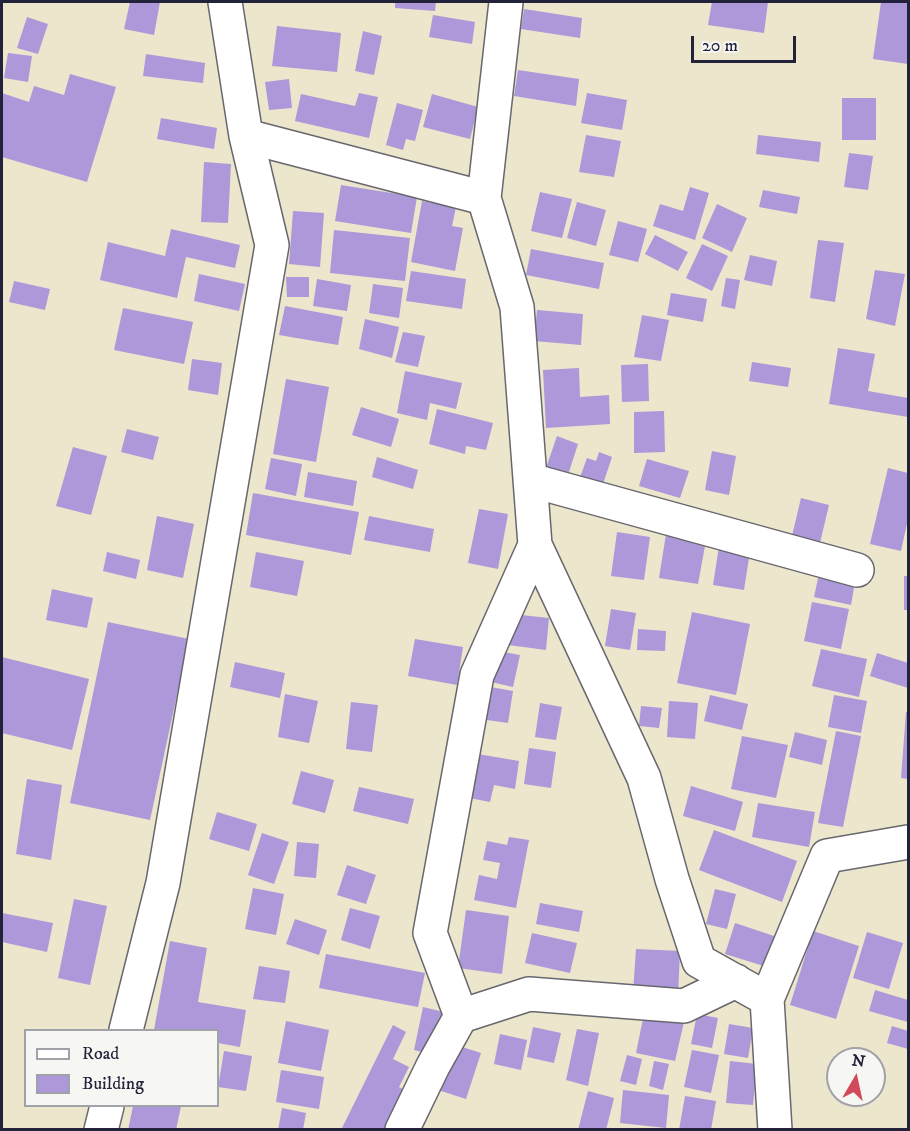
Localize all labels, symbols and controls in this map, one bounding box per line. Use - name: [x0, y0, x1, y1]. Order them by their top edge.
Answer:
- scale bar: [694, 24, 799, 62]
- text: 20 m: [702, 35, 738, 57]
- legend: [24, 1029, 219, 1107]
- text: Road: [82, 1043, 119, 1065]
- north arrow: [826, 1047, 886, 1107]
- text: N: [850, 1050, 867, 1072]
- text: Building: [82, 1073, 144, 1095]

